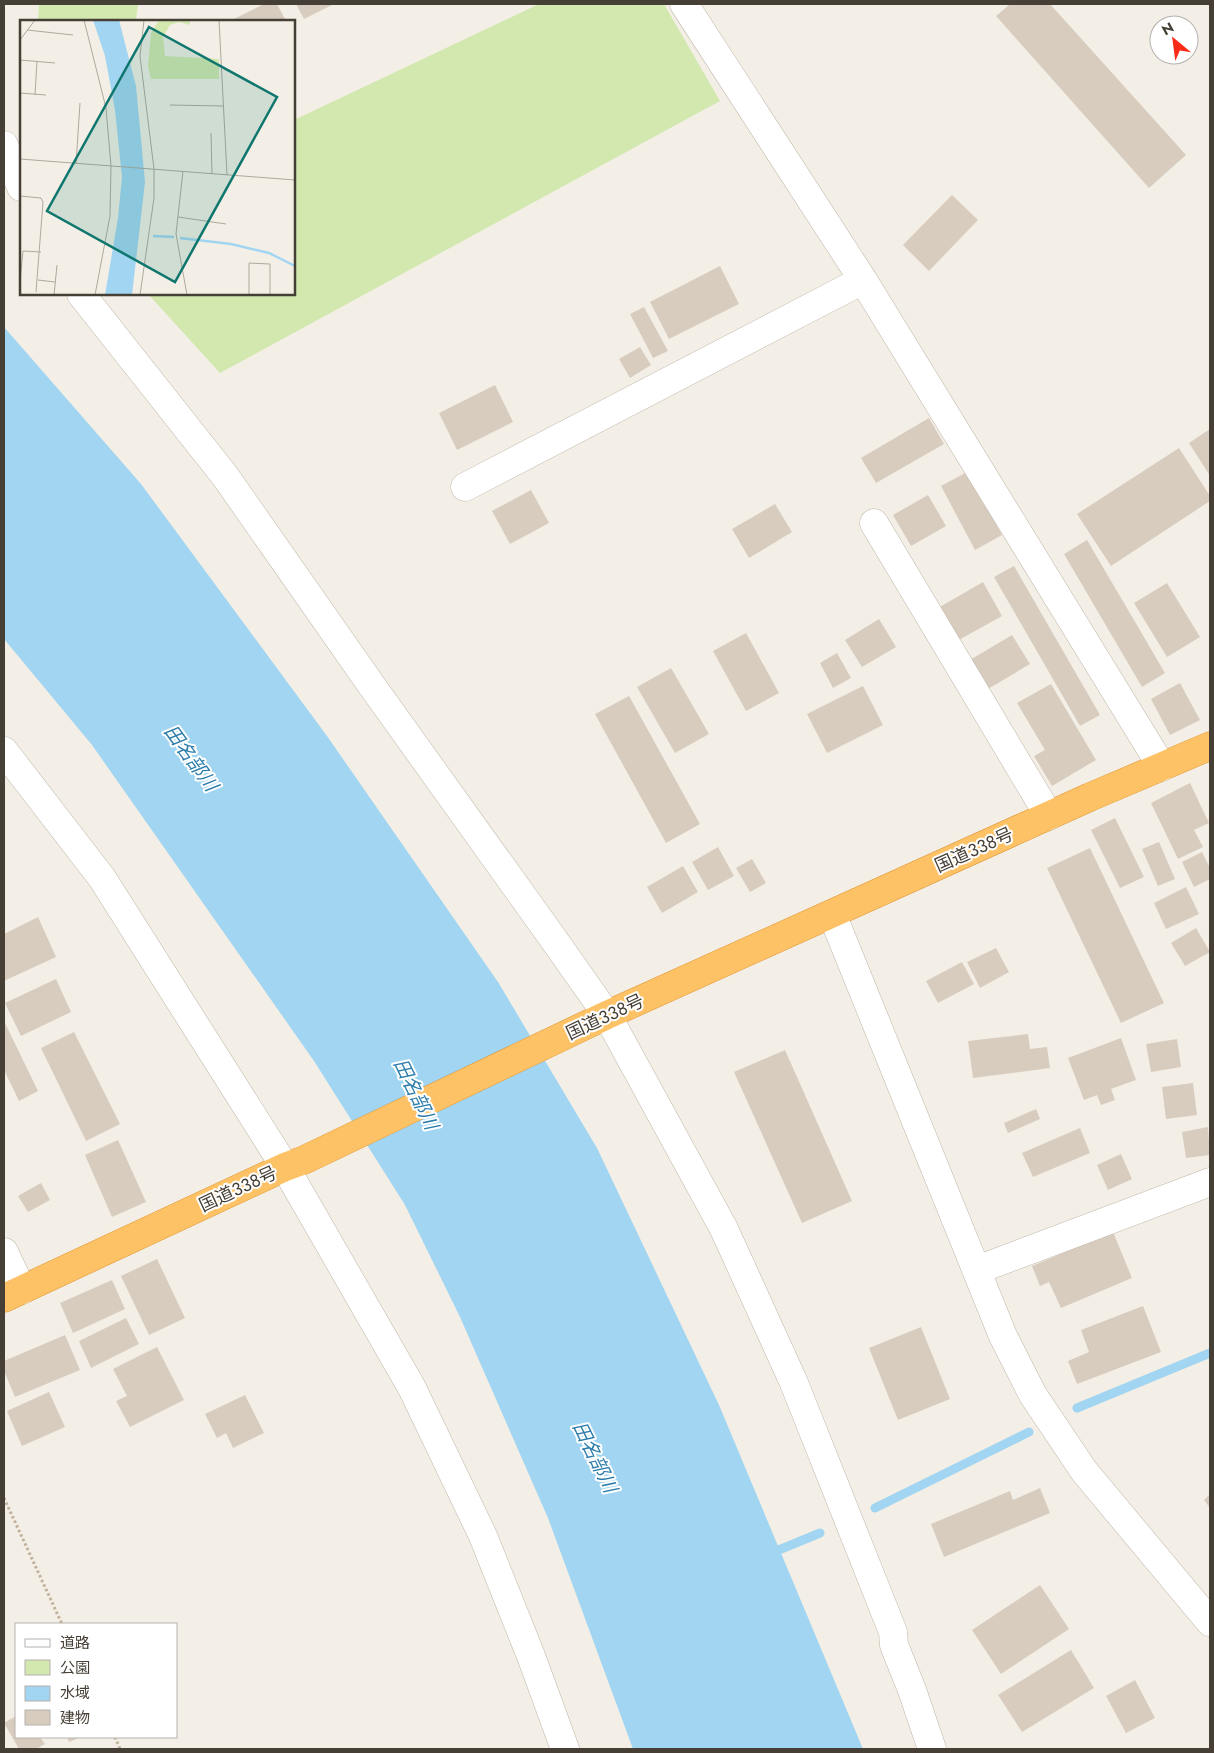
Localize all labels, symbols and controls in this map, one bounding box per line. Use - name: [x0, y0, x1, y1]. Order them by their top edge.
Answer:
- north arrow: [1149, 15, 1199, 65]
- text: N: [1158, 17, 1177, 40]
- inset map: [20, 20, 295, 295]
- water label: 田名部川: [158, 719, 225, 798]
- street label: 国道338号: [931, 821, 1017, 879]
- street label: 国道338号: [562, 988, 648, 1046]
- water label: 田名部川: [387, 1054, 446, 1136]
- street label: 国道338号: [195, 1160, 281, 1218]
- water label: 田名部川: [566, 1417, 625, 1499]
- legend: [15, 1623, 178, 1738]
- text: 道路: [60, 1632, 90, 1654]
- text: 公園: [60, 1657, 90, 1679]
- text: 水域: [60, 1682, 90, 1704]
- text: 建物: [60, 1707, 90, 1729]

